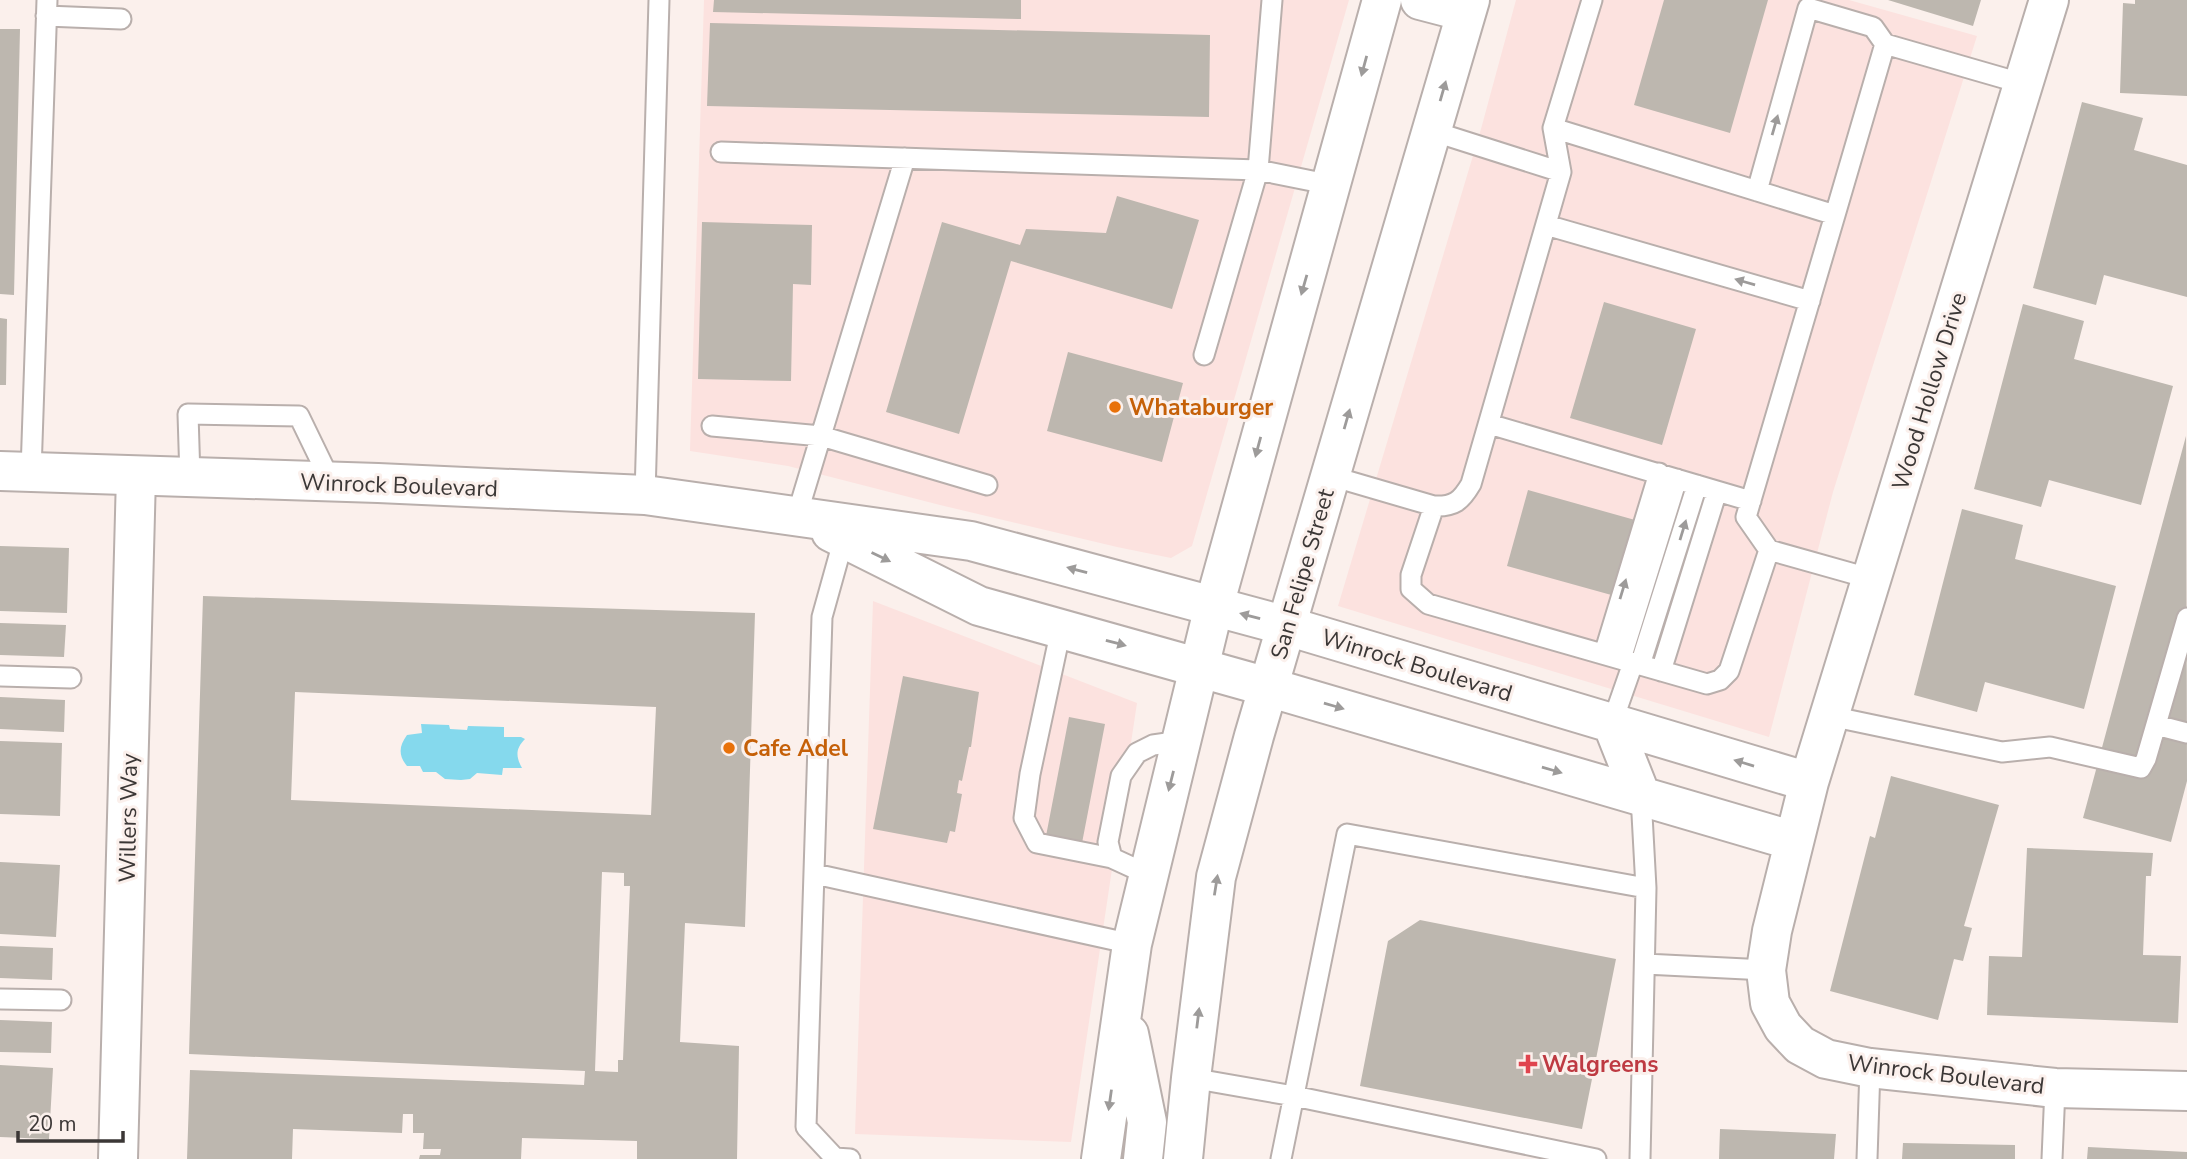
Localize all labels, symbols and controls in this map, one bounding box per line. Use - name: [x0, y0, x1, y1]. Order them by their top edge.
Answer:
- one-way arrow: [1358, 55, 1369, 77]
- one-way arrow: [1439, 80, 1449, 101]
- one-way arrow: [1771, 114, 1781, 135]
- one-way arrow: [1298, 275, 1308, 296]
- one-way arrow: [1734, 276, 1755, 286]
- street label: Wood Hollow Drive: [1885, 289, 1974, 494]
- place label: Whataburger: [1129, 392, 1273, 423]
- marker: Whataburger: [1107, 399, 1123, 415]
- one-way arrow: [1343, 409, 1353, 430]
- one-way arrow: [1253, 437, 1263, 458]
- street label: Winrock Boulevard: [300, 467, 498, 504]
- street label: San Felipe Street: [1263, 484, 1342, 663]
- one-way arrow: [1678, 519, 1689, 540]
- one-way arrow: [871, 550, 891, 562]
- one-way arrow: [1066, 564, 1087, 574]
- one-way arrow: [1619, 578, 1629, 599]
- one-way arrow: [1239, 610, 1261, 621]
- street label: Winrock Boulevard: [1318, 622, 1516, 709]
- one-way arrow: [1106, 639, 1127, 649]
- one-way arrow: [1324, 702, 1345, 712]
- place label: Cafe Adel: [743, 733, 849, 764]
- marker: Cafe Adel: [721, 740, 737, 756]
- street label: Willers Way: [112, 753, 145, 883]
- one-way arrow: [1733, 757, 1754, 767]
- one-way arrow: [1542, 765, 1563, 775]
- one-way arrow: [1165, 770, 1176, 792]
- one-way arrow: [1211, 874, 1222, 896]
- one-way arrow: [1193, 1007, 1204, 1029]
- street label: Winrock Boulevard: [1846, 1047, 2046, 1102]
- place label: Walgreens: [1542, 1049, 1658, 1080]
- marker: Walgreens: [1520, 1056, 1536, 1072]
- one-way arrow: [1104, 1089, 1115, 1111]
- scale bar: [18, 1100, 122, 1144]
- text: 20 m: [28, 1110, 77, 1138]

